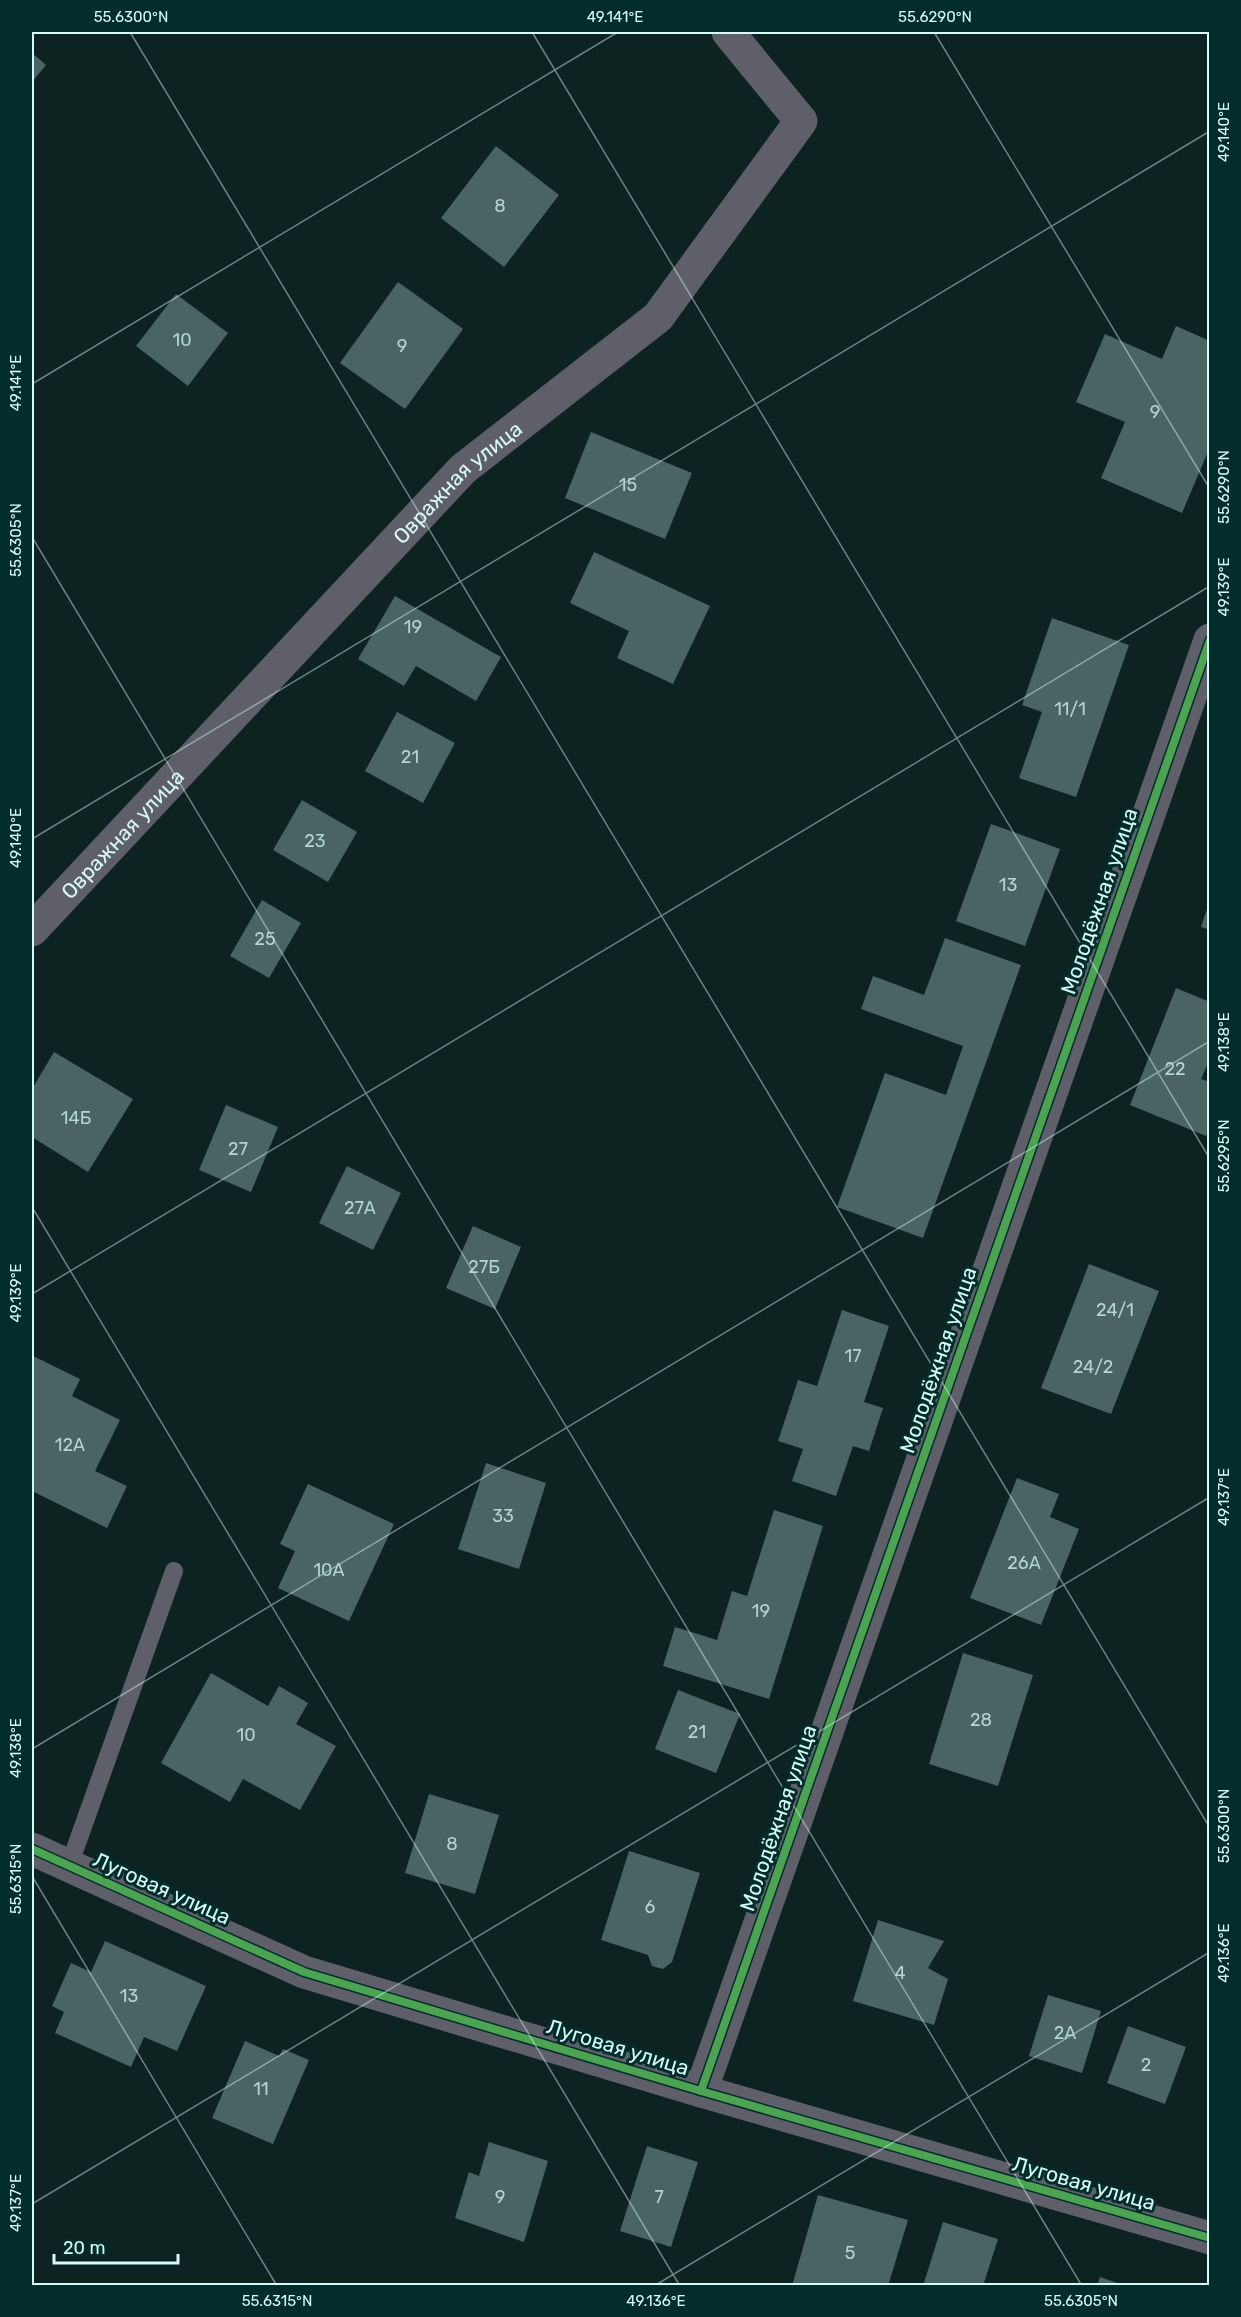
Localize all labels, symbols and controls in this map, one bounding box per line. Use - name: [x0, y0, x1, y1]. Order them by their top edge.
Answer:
- text: 55.6300°N: [94, 8, 168, 26]
- text: 49.141°E: [587, 8, 643, 26]
- text: 55.6290°N: [898, 8, 972, 26]
- text: 49.140°E: [1215, 102, 1233, 162]
- house number: 8: [494, 195, 506, 217]
- house number: 10: [172, 329, 192, 351]
- house number: 9: [397, 335, 407, 357]
- text: 49.141°E: [7, 355, 25, 411]
- house number: 9: [1150, 401, 1160, 423]
- street label: Овражная улица: [387, 415, 527, 549]
- text: 55.6290°N: [1215, 450, 1233, 524]
- house number: 15: [619, 474, 637, 496]
- text: 55.6305°N: [7, 503, 25, 577]
- text: 49.139°E: [1215, 557, 1233, 617]
- house number: 19: [404, 616, 422, 638]
- house number: 11/1: [1054, 698, 1086, 720]
- house number: 21: [401, 746, 419, 768]
- street label: Овражная улица: [56, 764, 189, 904]
- street label: Молодёжная улица: [1055, 805, 1143, 997]
- text: 49.140°E: [7, 808, 25, 868]
- house number: 23: [304, 830, 326, 852]
- house number: 13: [999, 874, 1017, 896]
- house number: 25: [254, 928, 276, 950]
- text: 49.138°E: [1215, 1012, 1233, 1072]
- house number: 22: [1164, 1058, 1186, 1080]
- house number: 14Б: [61, 1107, 91, 1129]
- text: 55.6295°N: [1215, 1119, 1233, 1193]
- house number: 27: [228, 1138, 248, 1160]
- house number: 27А: [344, 1197, 376, 1219]
- house number: 27Б: [468, 1256, 500, 1278]
- text: 49.139°E: [7, 1263, 25, 1323]
- street label: Молодёжная улица: [894, 1264, 982, 1456]
- house number: 24/1: [1096, 1299, 1134, 1321]
- house number: 17: [845, 1345, 861, 1367]
- house number: 24/2: [1073, 1356, 1113, 1378]
- house number: 12А: [55, 1434, 85, 1456]
- text: 49.137°E: [1215, 1468, 1233, 1526]
- house number: 33: [492, 1505, 514, 1527]
- house number: 26А: [1007, 1552, 1041, 1574]
- house number: 10А: [313, 1559, 345, 1581]
- house number: 19: [752, 1600, 770, 1622]
- house number: 28: [970, 1709, 992, 1731]
- text: 49.138°E: [7, 1718, 25, 1778]
- house number: 21: [688, 1721, 706, 1743]
- street label: Молодёжная улица: [734, 1722, 822, 1914]
- house number: 10: [236, 1724, 256, 1746]
- text: 55.6300°N: [1215, 1789, 1233, 1863]
- house number: 8: [446, 1833, 458, 1855]
- text: 55.6315°N: [7, 1844, 25, 1914]
- street label: Луговая улица: [90, 1847, 234, 1929]
- house number: 6: [645, 1896, 656, 1918]
- text: 49.136°E: [1215, 1923, 1233, 1983]
- house number: 4: [894, 1962, 906, 1984]
- house number: 13: [120, 1985, 138, 2007]
- street label: Луговая улица: [544, 2013, 692, 2081]
- house number: 2А: [1054, 2022, 1076, 2044]
- house number: 2: [1141, 2054, 1151, 2076]
- house number: 11: [253, 2078, 269, 2100]
- street label: Луговая улица: [1010, 2151, 1158, 2215]
- text: 49.137°E: [7, 2174, 25, 2232]
- house number: 9: [495, 2186, 505, 2208]
- house number: 7: [654, 2186, 664, 2208]
- scale bar: [54, 2227, 178, 2265]
- text: 20 m: [63, 2237, 105, 2259]
- house number: 5: [845, 2242, 855, 2264]
- text: 55.6315°N: [242, 2292, 312, 2310]
- text: 49.136°E: [626, 2292, 686, 2310]
- text: 55.6305°N: [1044, 2292, 1118, 2310]

